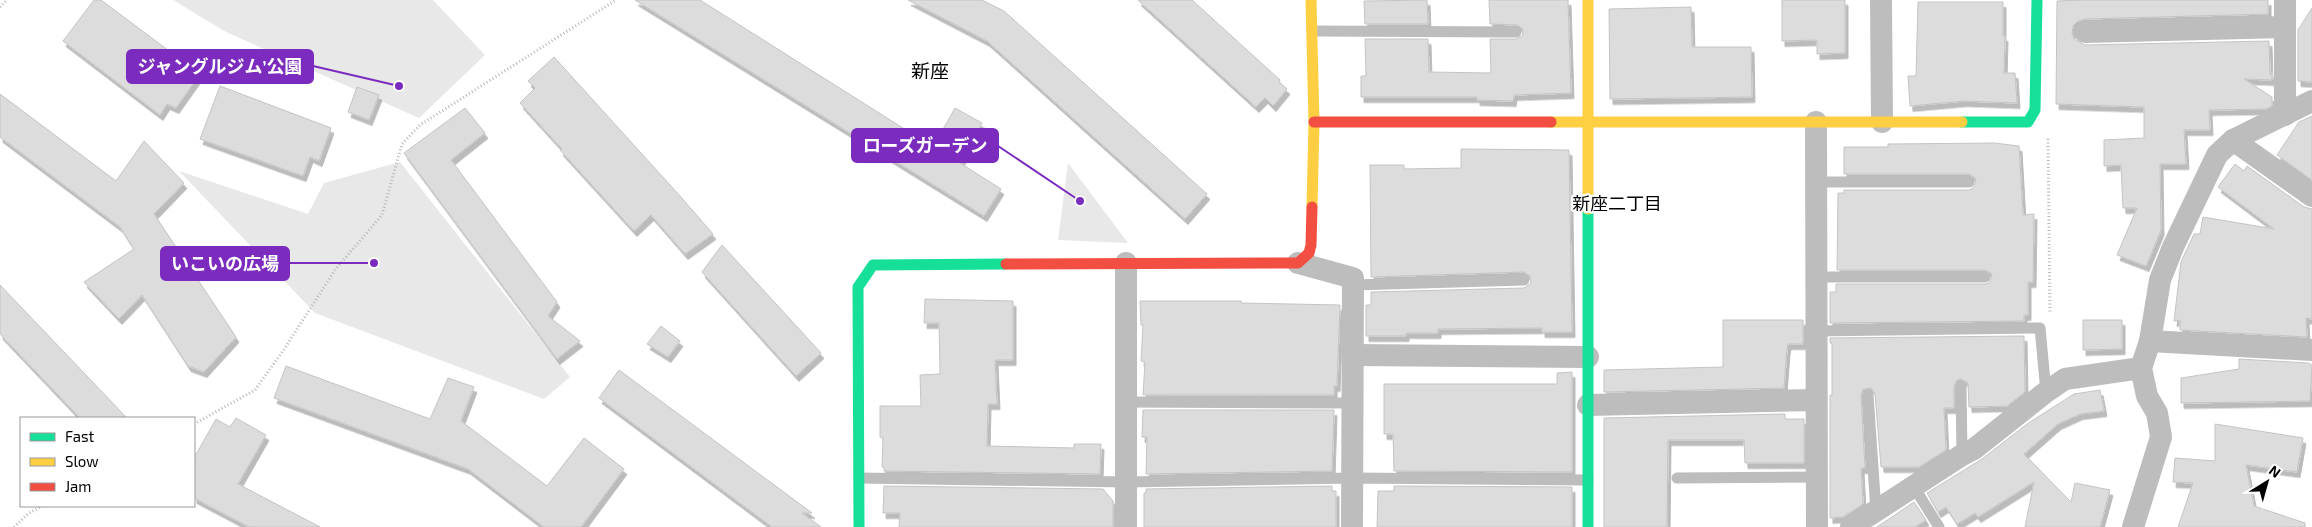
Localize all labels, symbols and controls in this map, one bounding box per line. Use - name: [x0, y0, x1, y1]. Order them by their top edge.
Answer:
- callout: ジャングルジム’公園: [127, 50, 313, 83]
- text: ジャングルジム’公園: [138, 55, 303, 77]
- district label: 新座: [911, 59, 949, 82]
- callout: ローズガーデン: [852, 129, 998, 162]
- text: ローズガーデン: [862, 134, 988, 156]
- district label: 新座二丁目: [1572, 192, 1662, 214]
- callout: いこいの広場: [161, 247, 289, 280]
- text: いこいの広場: [171, 252, 279, 274]
- legend: [20, 417, 195, 507]
- text: Fast: [65, 427, 95, 445]
- text: Slow: [65, 452, 99, 470]
- north arrow: [2242, 457, 2292, 507]
- text: N: [2266, 461, 2284, 481]
- text: Jam: [65, 477, 91, 495]

